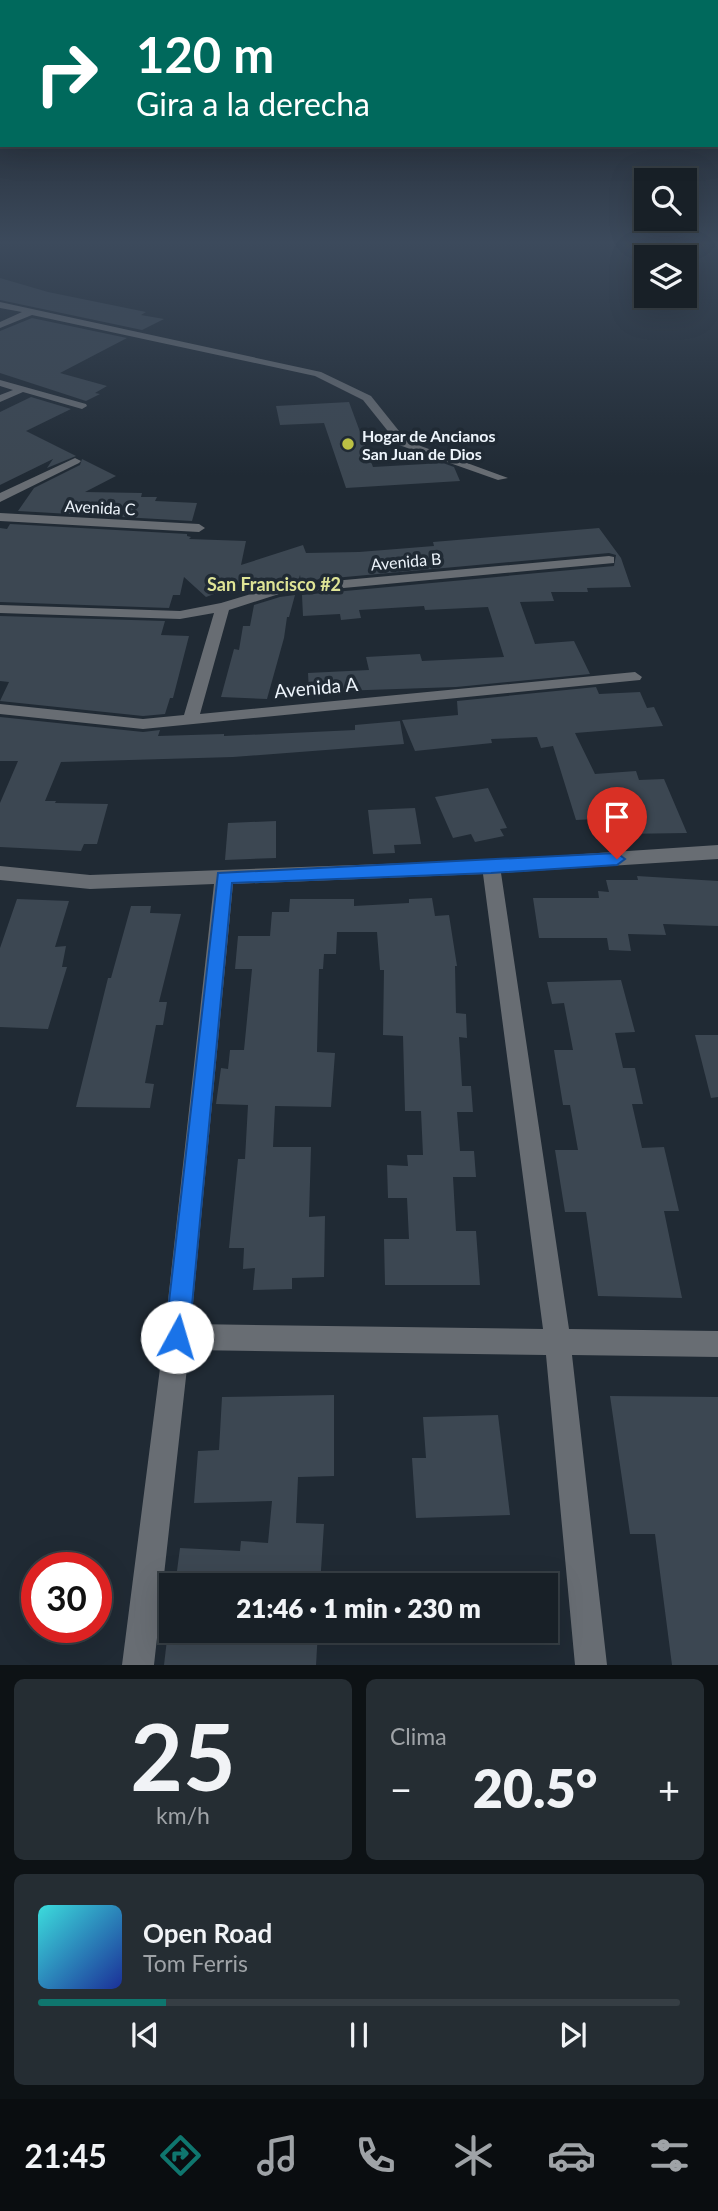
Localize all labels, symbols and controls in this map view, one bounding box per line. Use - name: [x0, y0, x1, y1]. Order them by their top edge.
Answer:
- text: 120 m: [136, 25, 274, 83]
- icon: right: [21, 28, 112, 119]
- text: Gira a la derecha: [136, 84, 370, 123]
- map controls: [634, 168, 697, 308]
- button: search: [634, 168, 697, 231]
- button: layers: [634, 245, 697, 308]
- place label: Hogar de Ancianos San Juan de Dios: [362, 426, 496, 463]
- marker: Hogar de Ancianos San Juan de Dios: [340, 436, 356, 452]
- street label: Avenida C: [64, 496, 136, 518]
- street label: Avenida B: [370, 548, 442, 574]
- district label: San Francisco #2: [207, 573, 341, 595]
- street label: Avenida A: [273, 672, 359, 702]
- pin: [587, 787, 647, 859]
- icon: arrive: [598, 798, 636, 836]
- position arrow: [140, 1300, 214, 1374]
- speed limit sign: 30: [21, 1552, 112, 1643]
- text: 21:46 · 1 min · 230 m: [236, 1592, 481, 1624]
- text: 25: [130, 1701, 236, 1810]
- text: Clima: [390, 1722, 447, 1750]
- text: 20.5°: [473, 1757, 597, 1819]
- text: −: [390, 1766, 412, 1812]
- text: +: [658, 1766, 680, 1812]
- text: km/h: [156, 1801, 210, 1829]
- text: Open Road: [143, 1917, 272, 1949]
- text: Tom Ferris: [143, 1949, 248, 1977]
- icon: previous: [126, 2016, 164, 2054]
- icon: pause: [340, 2016, 378, 2054]
- icon: next: [554, 2016, 592, 2054]
- icon: directions: [156, 2131, 205, 2180]
- icon: music: [253, 2131, 302, 2180]
- icon: phone: [351, 2131, 400, 2180]
- icon: climate: [449, 2131, 498, 2180]
- icon: car: [547, 2131, 596, 2180]
- icon: filters: [645, 2131, 694, 2180]
- text: 21:45: [24, 2136, 107, 2175]

